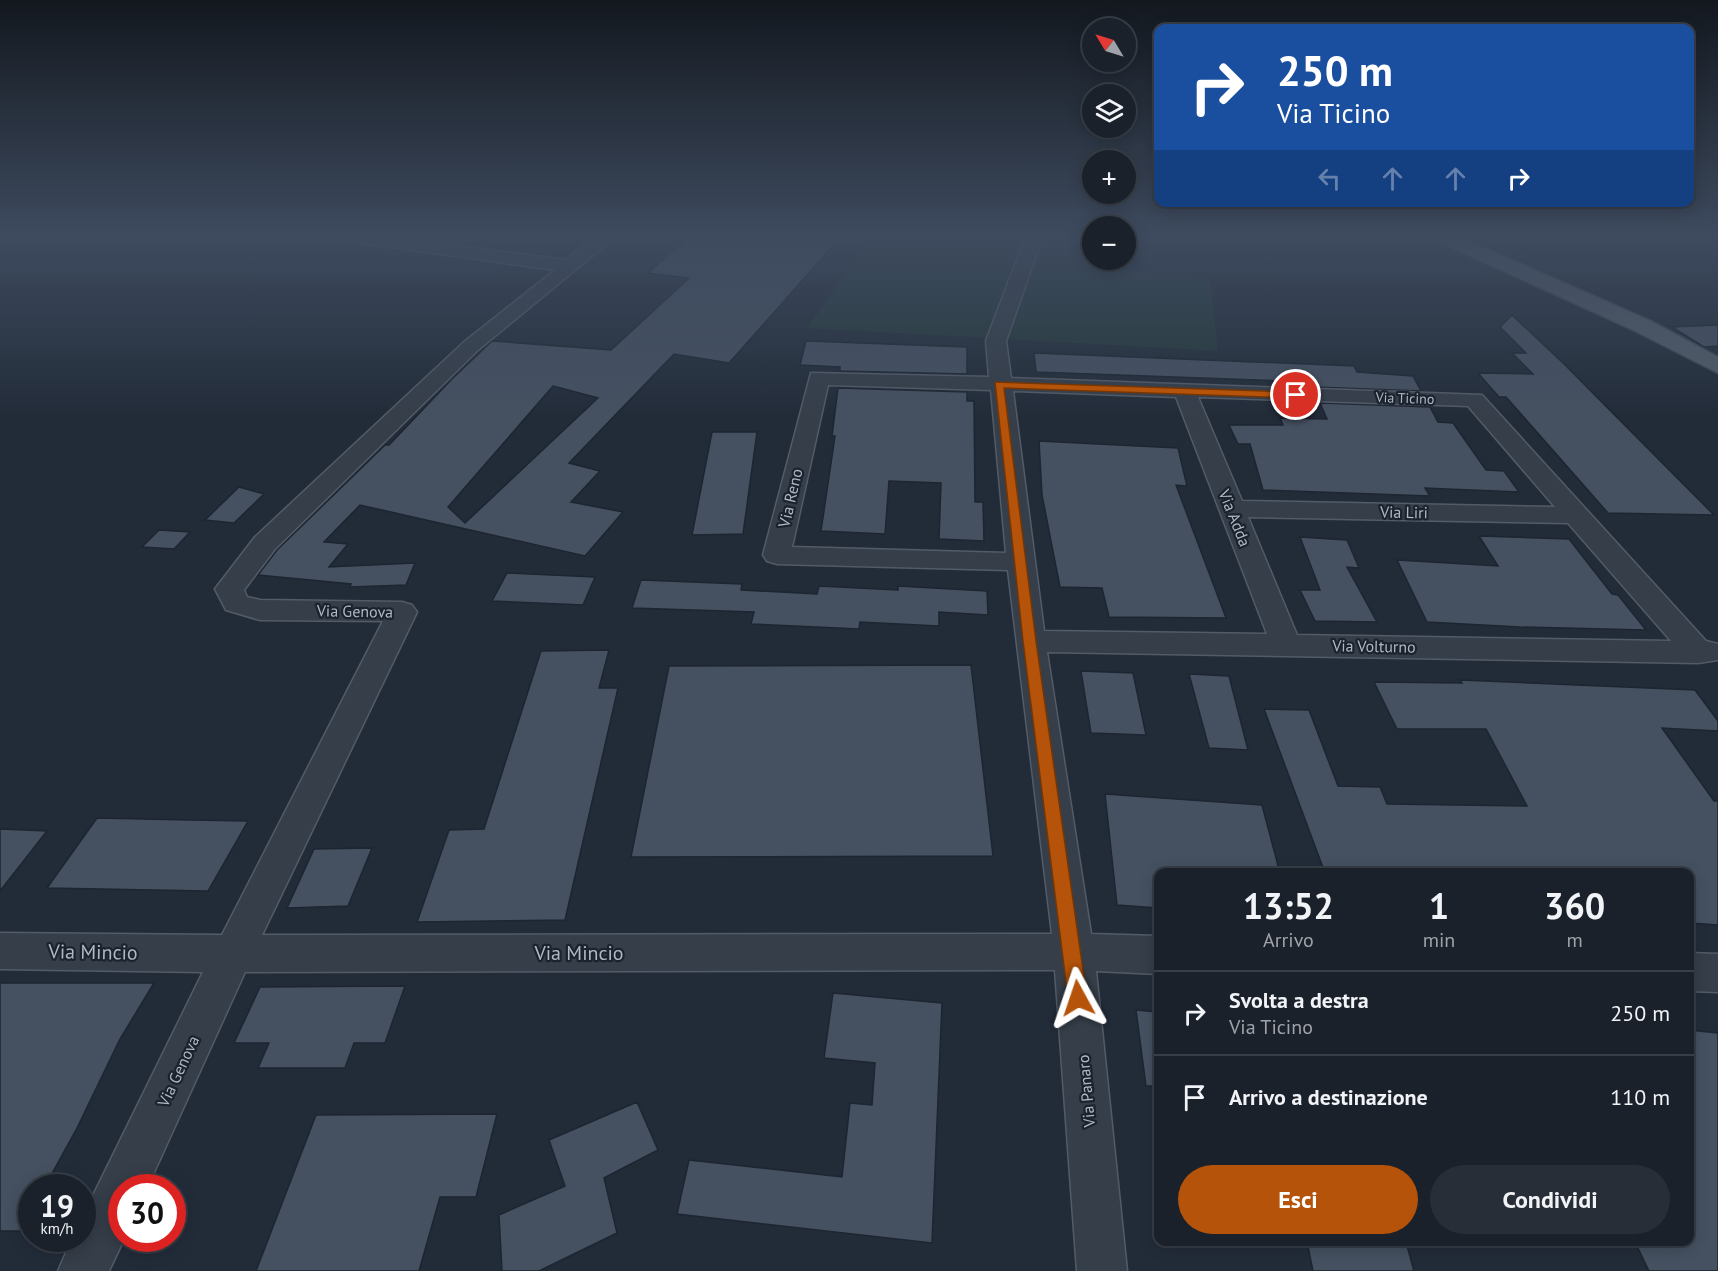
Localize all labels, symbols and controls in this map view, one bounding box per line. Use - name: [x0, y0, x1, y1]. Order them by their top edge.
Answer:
- north arrow: [1082, 18, 1136, 72]
- map controls: [1082, 18, 1136, 270]
- text: 250 m: [1277, 43, 1393, 98]
- icon: right: [1178, 48, 1256, 126]
- button: layers: [1082, 84, 1136, 138]
- text: Via Ticino: [1277, 96, 1390, 130]
- button: +: [1082, 150, 1136, 204]
- icon: left: [1313, 162, 1346, 195]
- icon: ahead: [1376, 162, 1409, 195]
- icon: ahead: [1439, 162, 1472, 195]
- icon: right: [1502, 162, 1535, 195]
- button: −: [1082, 216, 1136, 270]
- pin: [1270, 369, 1321, 420]
- icon: arrive: [1279, 378, 1312, 411]
- street label: Via Ticino: [1374, 388, 1435, 408]
- street label: Via Reno: [773, 467, 806, 530]
- street label: Via Adda: [1214, 486, 1255, 549]
- street label: Via Liri: [1379, 502, 1428, 522]
- street label: Via Genova: [316, 600, 393, 622]
- street label: Via Volturno: [1331, 635, 1416, 657]
- text: 13:52: [1243, 882, 1334, 929]
- text: 1: [1429, 882, 1449, 929]
- text: 360: [1544, 882, 1605, 929]
- text: Arrivo: [1263, 927, 1314, 953]
- text: min: [1423, 927, 1455, 953]
- text: m: [1567, 927, 1583, 953]
- street label: Via Mincio: [47, 938, 138, 966]
- street label: Via Mincio: [533, 940, 624, 966]
- position arrow: [1046, 966, 1110, 1030]
- text: Svolta a destra: [1229, 986, 1369, 1014]
- icon: right: [1178, 997, 1211, 1030]
- text: 250 m: [1610, 999, 1670, 1027]
- text: Via Ticino: [1229, 1014, 1313, 1040]
- street label: Via Genova: [152, 1032, 203, 1111]
- street label: Via Panaro: [1073, 1054, 1099, 1129]
- icon: arrive: [1178, 1081, 1211, 1114]
- text: Arrivo a destinazione: [1229, 1083, 1428, 1111]
- text: 110 m: [1610, 1083, 1670, 1111]
- button: Esci: [1178, 1165, 1418, 1234]
- button: Condividi: [1430, 1165, 1670, 1234]
- speed limit sign: 30: [108, 1174, 186, 1252]
- text: 19: [40, 1186, 74, 1225]
- text: km/h: [41, 1219, 73, 1238]

